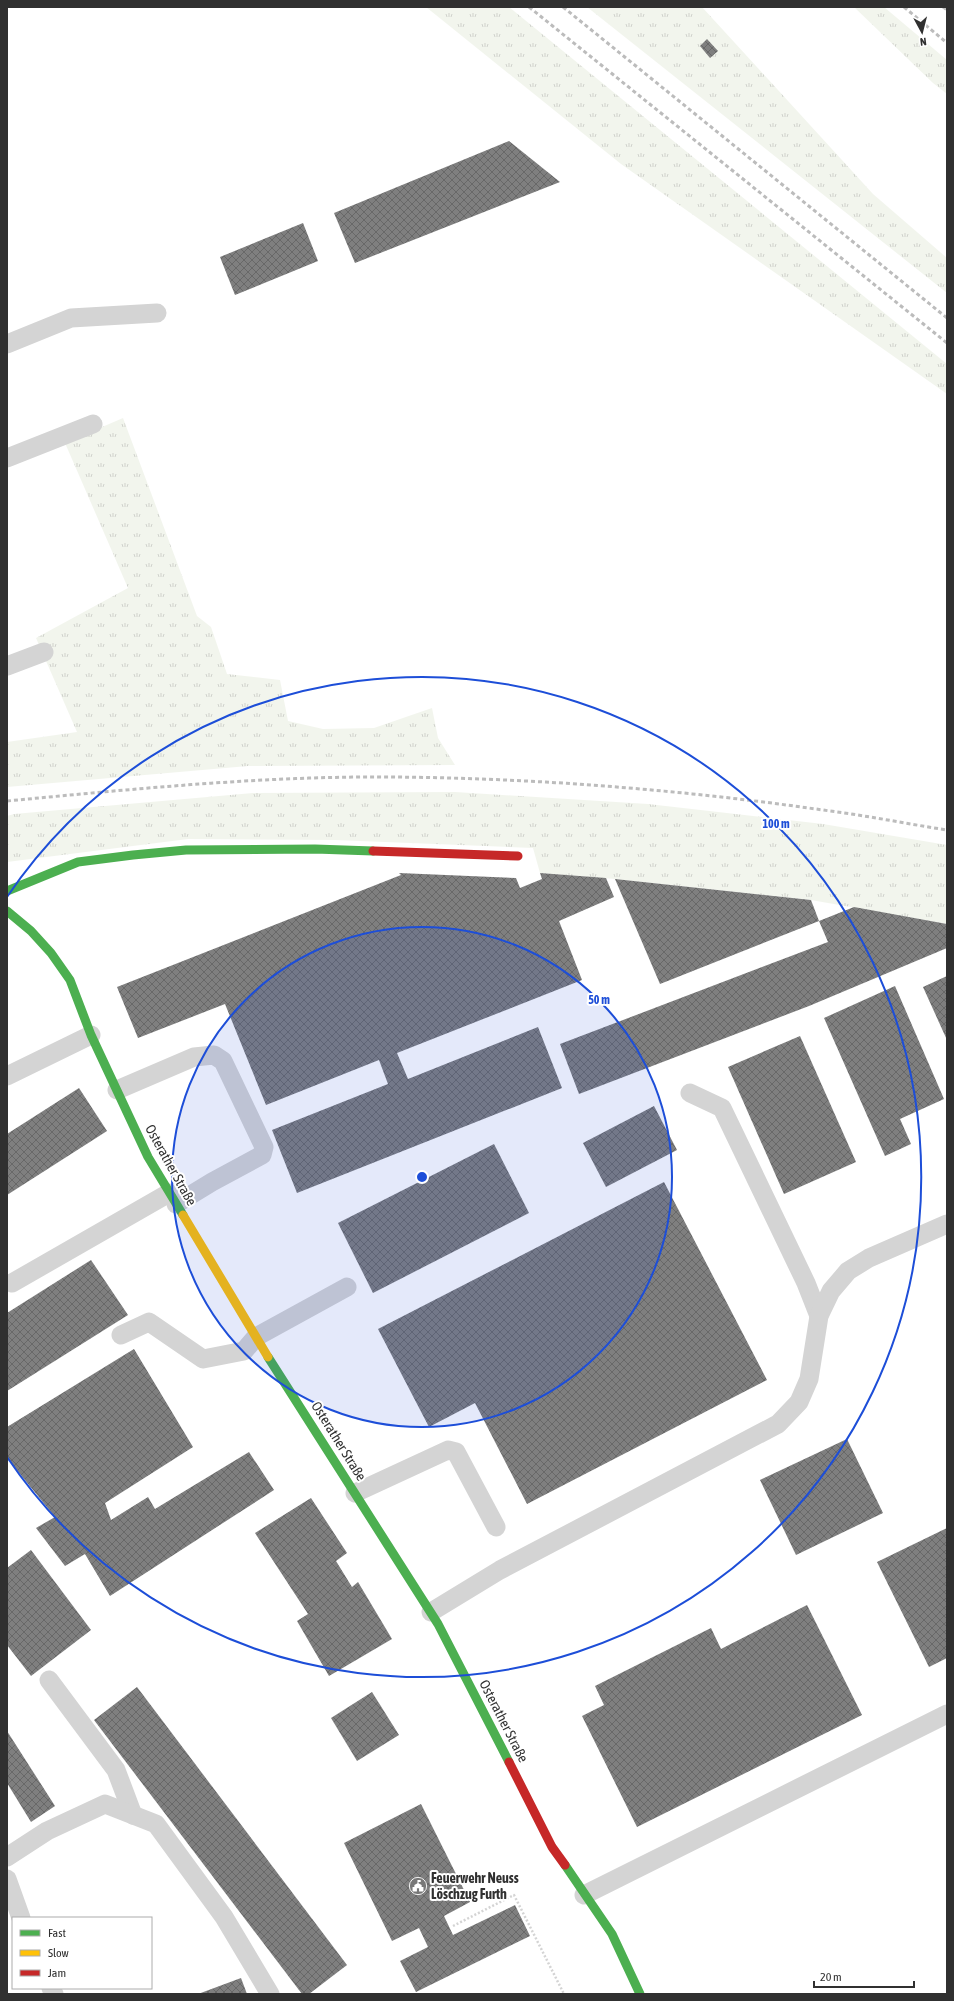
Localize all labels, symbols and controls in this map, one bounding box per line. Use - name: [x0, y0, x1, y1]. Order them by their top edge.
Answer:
- north arrow: [902, 12, 942, 52]
- text: N: [919, 36, 927, 48]
- text: 100 m: [762, 817, 790, 831]
- text: 50 m: [588, 993, 610, 1007]
- street label: Osterather Straße: [142, 1122, 200, 1208]
- centre of rings: [415, 1170, 429, 1184]
- street label: Osterather Straße: [308, 1399, 370, 1483]
- street label: Osterather Straße: [476, 1677, 532, 1765]
- place label: Feuerwehr Neuss Löschzug Furth: [431, 1870, 519, 1902]
- public building icon: Feuerwehr Neuss Löschzug Furth: [408, 1876, 428, 1896]
- legend: [12, 1917, 152, 1989]
- text: Fast: [48, 1926, 66, 1940]
- text: Slow: [48, 1946, 69, 1960]
- scale bar: [814, 1963, 914, 1989]
- text: Jam: [48, 1966, 66, 1980]
- text: 20 m: [820, 1970, 842, 1984]

